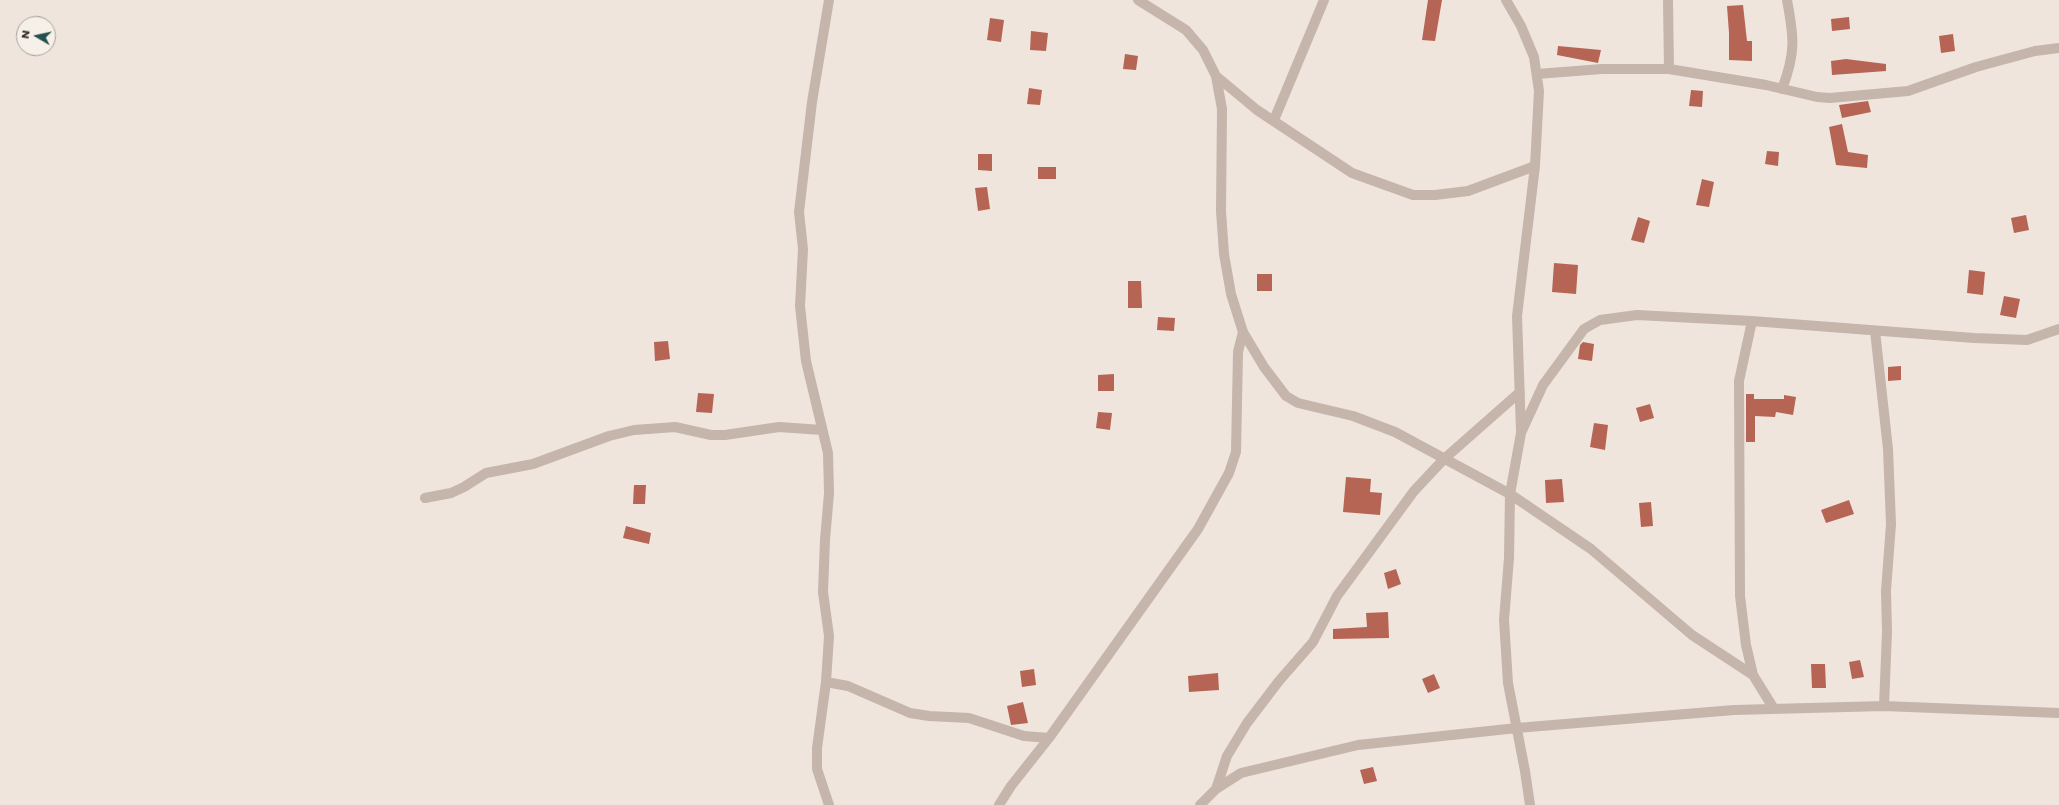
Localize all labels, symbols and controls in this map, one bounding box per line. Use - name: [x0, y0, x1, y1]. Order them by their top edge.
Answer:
- north arrow: [16, 16, 56, 56]
- text: N: [17, 29, 34, 40]

